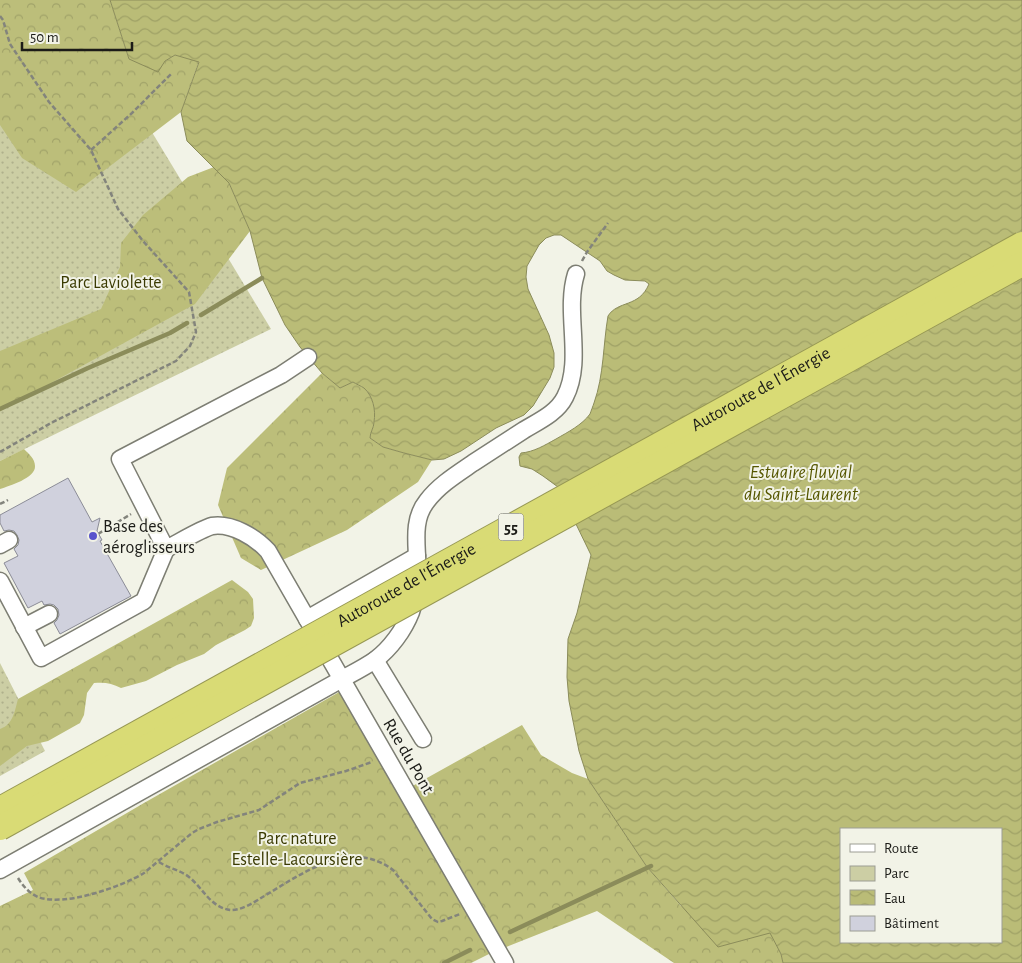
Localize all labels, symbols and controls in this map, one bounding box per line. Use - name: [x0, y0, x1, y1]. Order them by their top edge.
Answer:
- scale bar: [22, 20, 132, 52]
- text: 50 m: [30, 30, 59, 45]
- park label: Parc Laviolette: [60, 274, 162, 292]
- street label: Autoroute de l'Énergie: [689, 344, 833, 435]
- water label: Estuaire fluvial du Saint-Laurent: [744, 463, 859, 504]
- road number: 55: [498, 514, 524, 540]
- place label: Base des aéroglisseurs: [103, 518, 195, 557]
- marker: Base des aéroglisseurs: [87, 530, 99, 542]
- street label: Autoroute de l'Énergie: [334, 540, 479, 631]
- street label: Rue du Pont: [379, 716, 437, 798]
- legend: [840, 828, 1002, 943]
- park label: Parc nature Estelle-Lacoursière: [231, 830, 363, 869]
- text: Route: [884, 841, 918, 856]
- text: Parc: [884, 866, 909, 881]
- text: Eau: [884, 891, 906, 906]
- text: Bâtiment: [884, 916, 939, 931]

